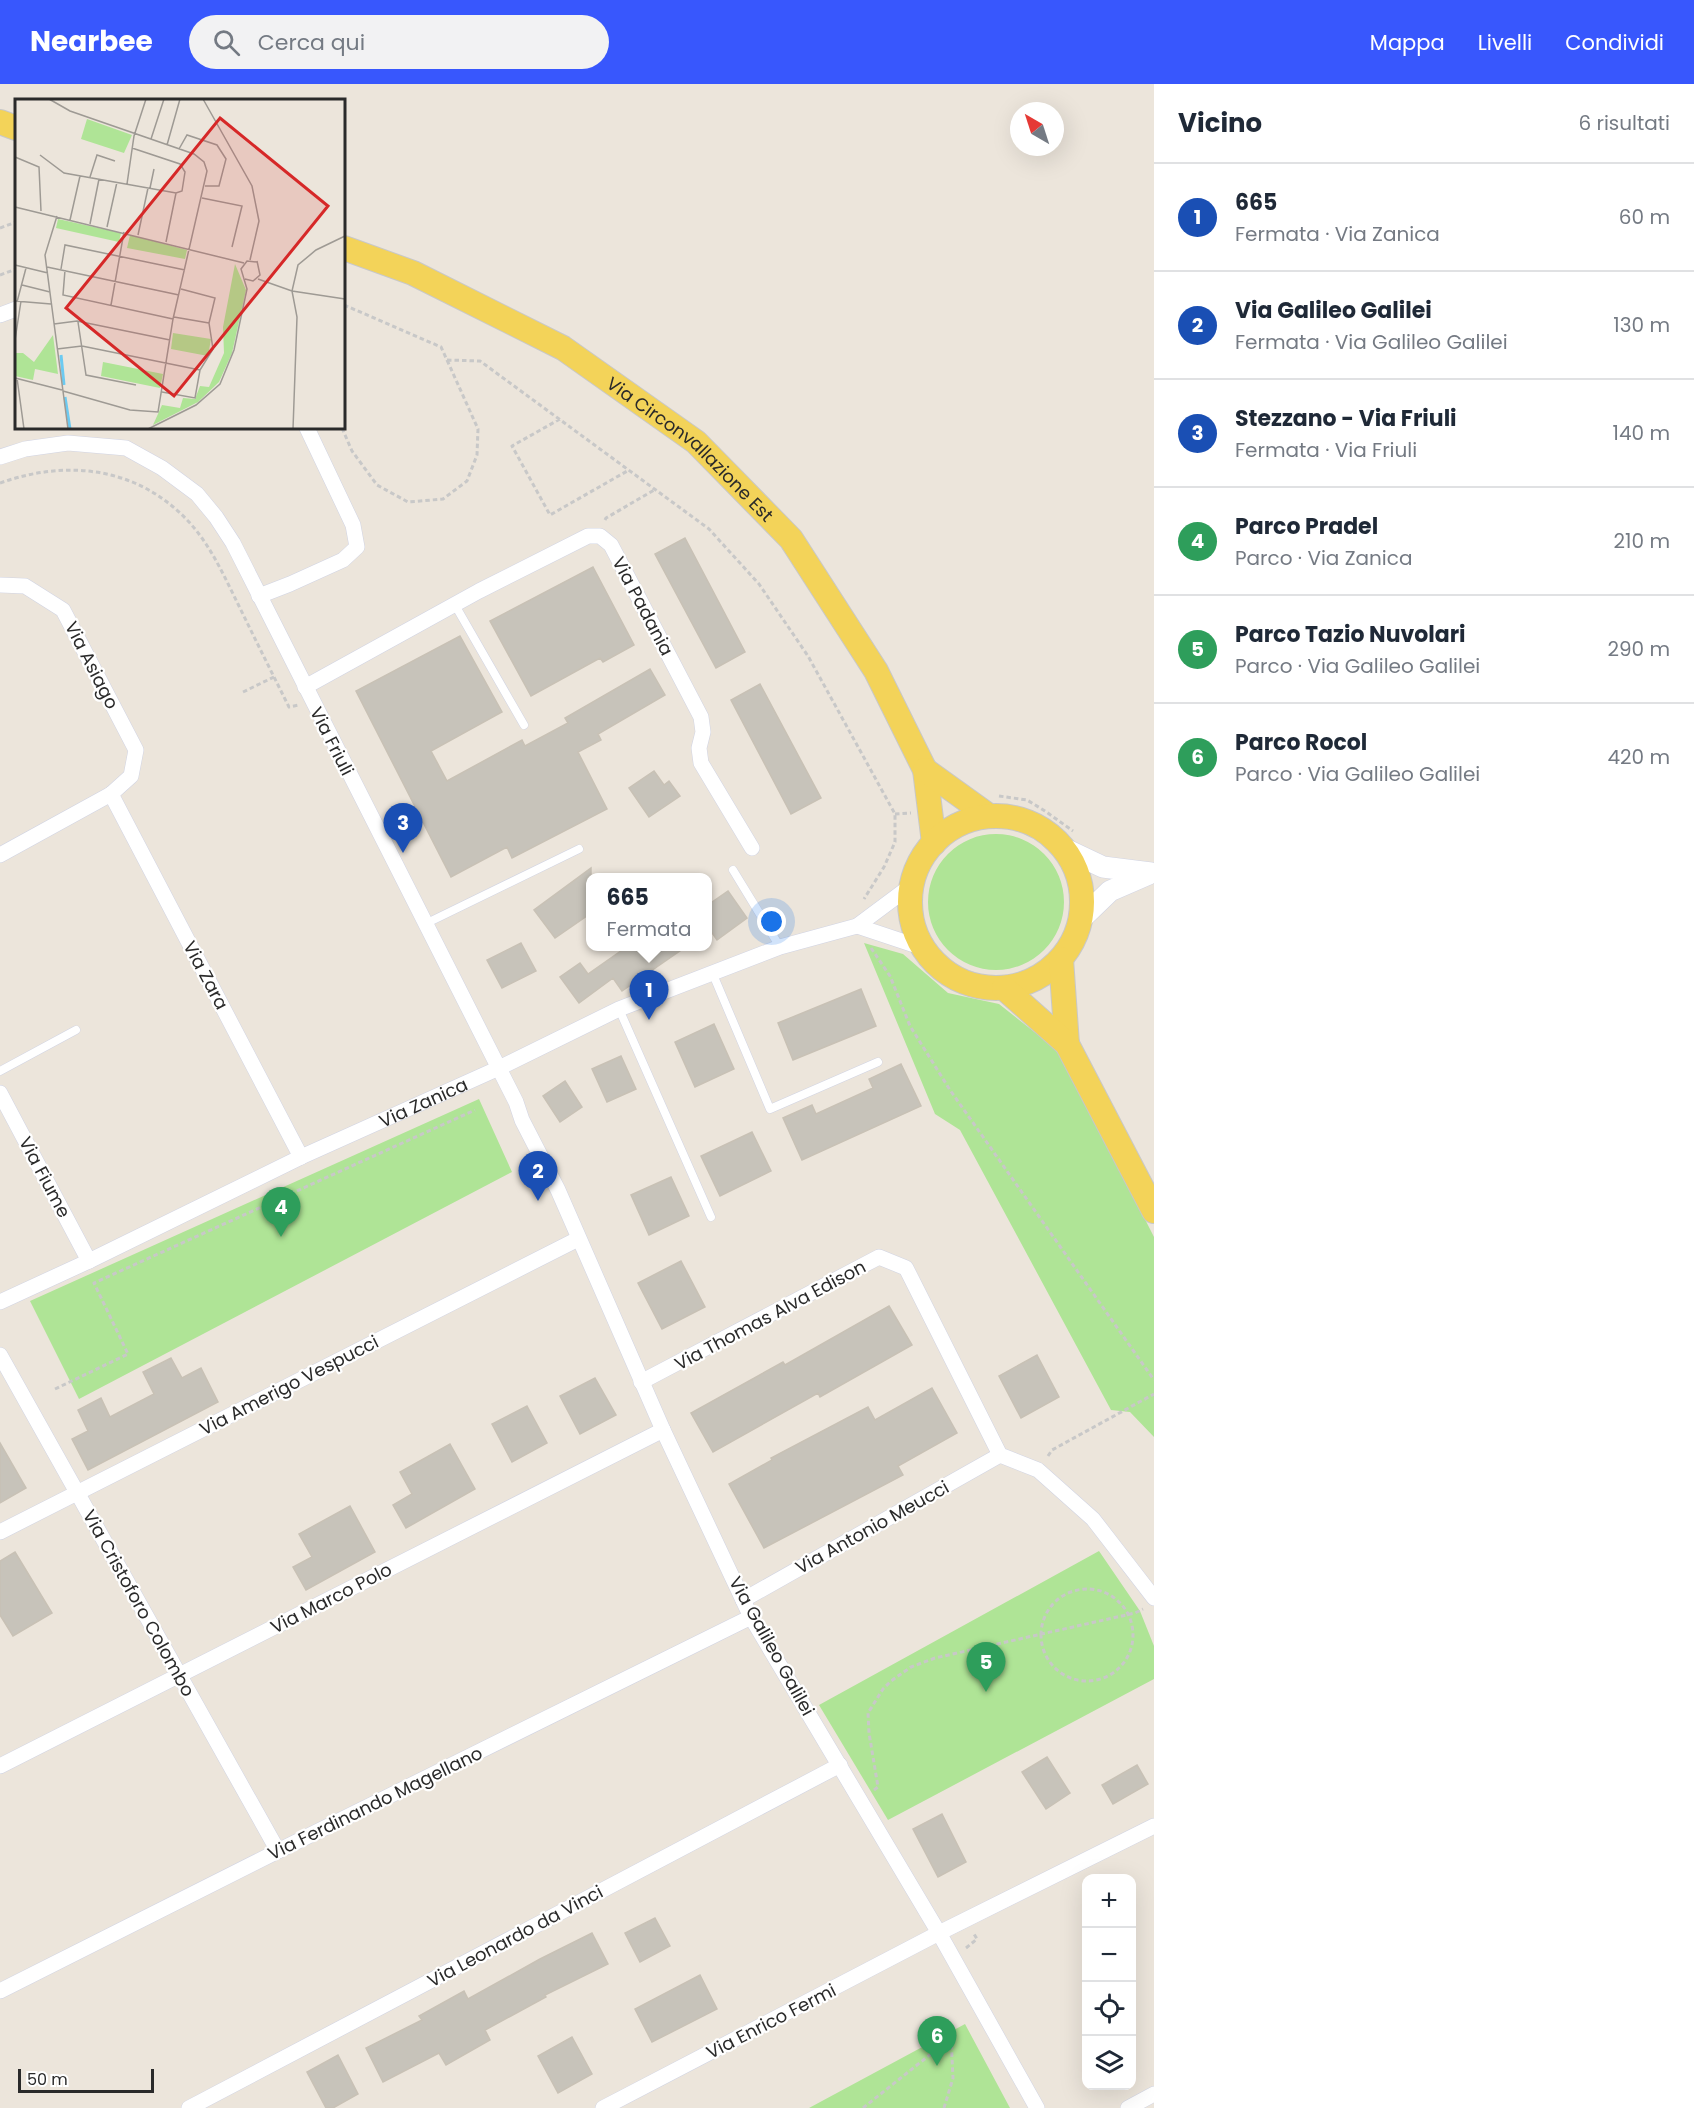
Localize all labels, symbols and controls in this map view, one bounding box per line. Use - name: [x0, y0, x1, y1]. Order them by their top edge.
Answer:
- search box: [189, 15, 609, 69]
- text: Nearbee: [30, 22, 153, 61]
- icon: search: [210, 26, 243, 59]
- text: Cerca qui: [258, 27, 365, 58]
- text: Mappa: [1370, 28, 1445, 57]
- text: Livelli: [1478, 28, 1532, 57]
- text: Condividi: [1565, 28, 1664, 57]
- inset map: [15, 99, 345, 429]
- north arrow: [1010, 102, 1064, 156]
- text: Vicino: [1178, 105, 1262, 141]
- text: 6 risultati: [1578, 109, 1670, 137]
- text: 665: [1235, 187, 1277, 218]
- text: 1: [1194, 203, 1201, 231]
- text: 60 m: [1619, 203, 1670, 231]
- text: Fermata · Via Zanica: [1235, 220, 1440, 248]
- text: Via Galileo Galilei: [1235, 295, 1432, 326]
- text: 2: [1192, 311, 1203, 339]
- text: 130 m: [1613, 311, 1670, 339]
- text: Fermata · Via Galileo Galilei: [1235, 328, 1508, 356]
- street label: Via Circonvallazione Est: [602, 370, 779, 527]
- text: Stezzano - Via Friuli: [1235, 403, 1457, 434]
- text: 3: [1191, 419, 1204, 447]
- text: 140 m: [1613, 419, 1670, 447]
- text: Fermata · Via Friuli: [1235, 436, 1417, 464]
- text: Parco Pradel: [1235, 511, 1378, 542]
- text: 4: [1191, 527, 1204, 555]
- text: 210 m: [1614, 527, 1670, 555]
- text: Parco · Via Zanica: [1235, 544, 1412, 572]
- street label: Via Padania: [606, 552, 680, 660]
- street label: Via Asiago: [59, 617, 125, 713]
- text: Parco Tazio Nuvolari: [1235, 619, 1466, 650]
- text: 5: [1191, 635, 1204, 663]
- text: 290 m: [1607, 635, 1670, 663]
- text: Parco · Via Galileo Galilei: [1235, 652, 1480, 680]
- street label: Via Friuli: [304, 702, 360, 780]
- text: Parco Rocol: [1235, 727, 1367, 758]
- text: 6: [1191, 743, 1204, 771]
- text: 420 m: [1607, 743, 1670, 771]
- text: Parco · Via Galileo Galilei: [1235, 760, 1480, 788]
- pin: 3: [384, 804, 422, 853]
- popup: [586, 873, 712, 951]
- text: 665: [607, 882, 649, 913]
- your location: [757, 907, 786, 936]
- text: Fermata: [607, 915, 691, 943]
- street label: Via Zara: [178, 936, 234, 1014]
- pin: 1: [630, 970, 668, 1020]
- street label: Via Zanica: [375, 1071, 471, 1133]
- street label: Via Fiume: [13, 1132, 77, 1222]
- pin: 2: [518, 1152, 558, 1201]
- pin: 4: [262, 1188, 300, 1237]
- street label: Via Thomas Alva Edison: [670, 1254, 870, 1376]
- street label: Via Amerigo Vespucci: [195, 1329, 383, 1441]
- street label: Via Antonio Meucci: [791, 1474, 953, 1580]
- street label: Via Cristoforo Colombo: [77, 1505, 201, 1701]
- street label: Via Marco Polo: [266, 1557, 396, 1639]
- street label: Via Galileo Galilei: [723, 1572, 821, 1720]
- pin: 5: [966, 1642, 1006, 1692]
- street label: Via Ferdinando Magellano: [264, 1740, 486, 1866]
- map controls: [1082, 1874, 1136, 2090]
- button: +: [1082, 1874, 1136, 1928]
- street label: Via Leonardo da Vinci: [423, 1879, 607, 1993]
- button: −: [1082, 1928, 1136, 1982]
- street label: Via Enrico Fermi: [702, 1977, 840, 2065]
- button: locate: [1082, 1982, 1136, 2036]
- pin: 6: [918, 2016, 956, 2066]
- button: layers: [1082, 2036, 1136, 2090]
- scale bar: [18, 2066, 154, 2094]
- text: 50 m: [27, 2068, 68, 2091]

